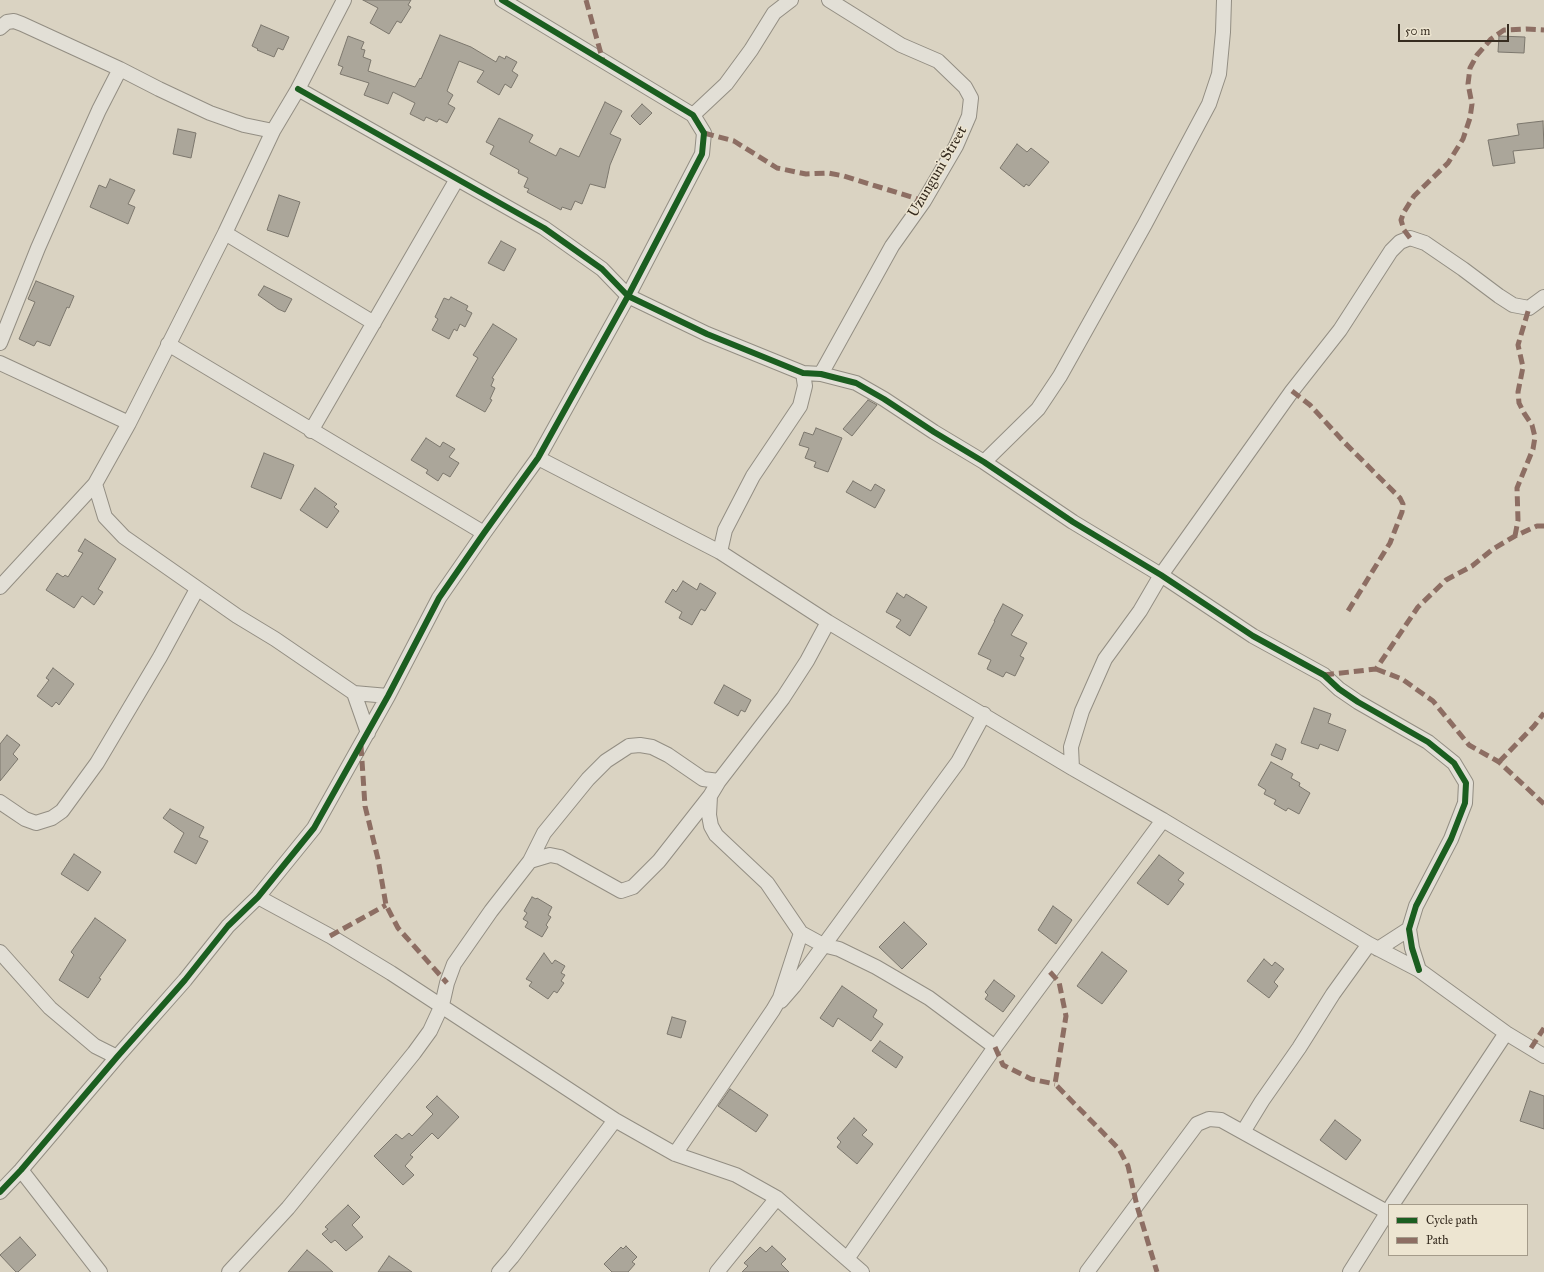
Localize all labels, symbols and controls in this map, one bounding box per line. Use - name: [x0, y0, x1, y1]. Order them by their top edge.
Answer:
- scale bar: [1400, 16, 1511, 42]
- text: 50 m: [1405, 24, 1430, 38]
- street label: Uzunguni Street: [905, 123, 971, 221]
- legend: [1388, 1204, 1528, 1256]
- text: Cycle path: [1426, 1213, 1478, 1227]
- text: Path: [1426, 1233, 1449, 1247]

